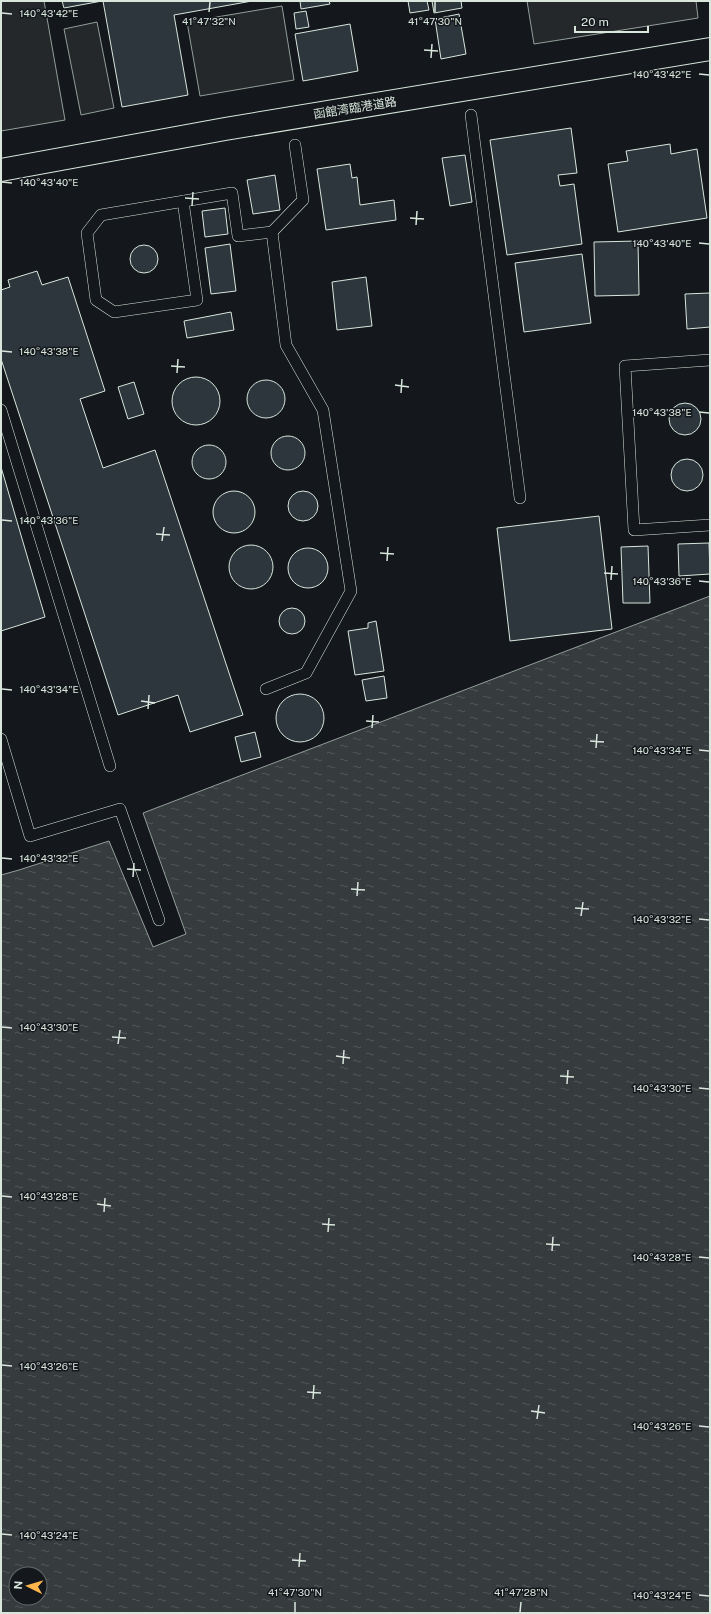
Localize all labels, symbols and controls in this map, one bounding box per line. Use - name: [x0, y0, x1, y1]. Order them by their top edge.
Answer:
- text: 140°43'42"E: [20, 7, 78, 19]
- scale bar: [575, 8, 648, 34]
- text: 41°47'32"N: [182, 15, 236, 27]
- text: 41°47'30"N: [408, 15, 462, 27]
- text: 20 m: [581, 15, 609, 29]
- text: 140°43'42"E: [633, 68, 691, 80]
- street label: 函館湾臨港道路: [312, 95, 398, 121]
- text: 140°43'40"E: [19, 176, 79, 188]
- text: 140°43'40"E: [632, 237, 692, 249]
- text: 140°43'38"E: [19, 345, 79, 357]
- text: 140°43'38"E: [632, 406, 692, 418]
- text: 140°43'36"E: [19, 514, 79, 526]
- text: 140°43'36"E: [632, 575, 692, 587]
- text: 140°43'34"E: [19, 683, 79, 695]
- text: 140°43'34"E: [632, 744, 692, 756]
- text: 140°43'32"E: [20, 852, 78, 864]
- text: 140°43'32"E: [633, 913, 691, 925]
- text: 140°43'30"E: [20, 1021, 79, 1033]
- text: 140°43'30"E: [633, 1082, 692, 1094]
- text: 140°43'28"E: [19, 1190, 79, 1202]
- text: 140°43'28"E: [632, 1251, 692, 1263]
- text: 140°43'26"E: [20, 1360, 78, 1372]
- text: 140°43'26"E: [633, 1420, 691, 1432]
- text: 140°43'24"E: [20, 1529, 78, 1541]
- north arrow: [8, 1566, 48, 1606]
- text: N: [12, 1580, 24, 1590]
- text: 41°47'30"N: [268, 1586, 322, 1598]
- text: 41°47'28"N: [494, 1586, 548, 1598]
- text: 140°43'24"E: [633, 1589, 691, 1601]

